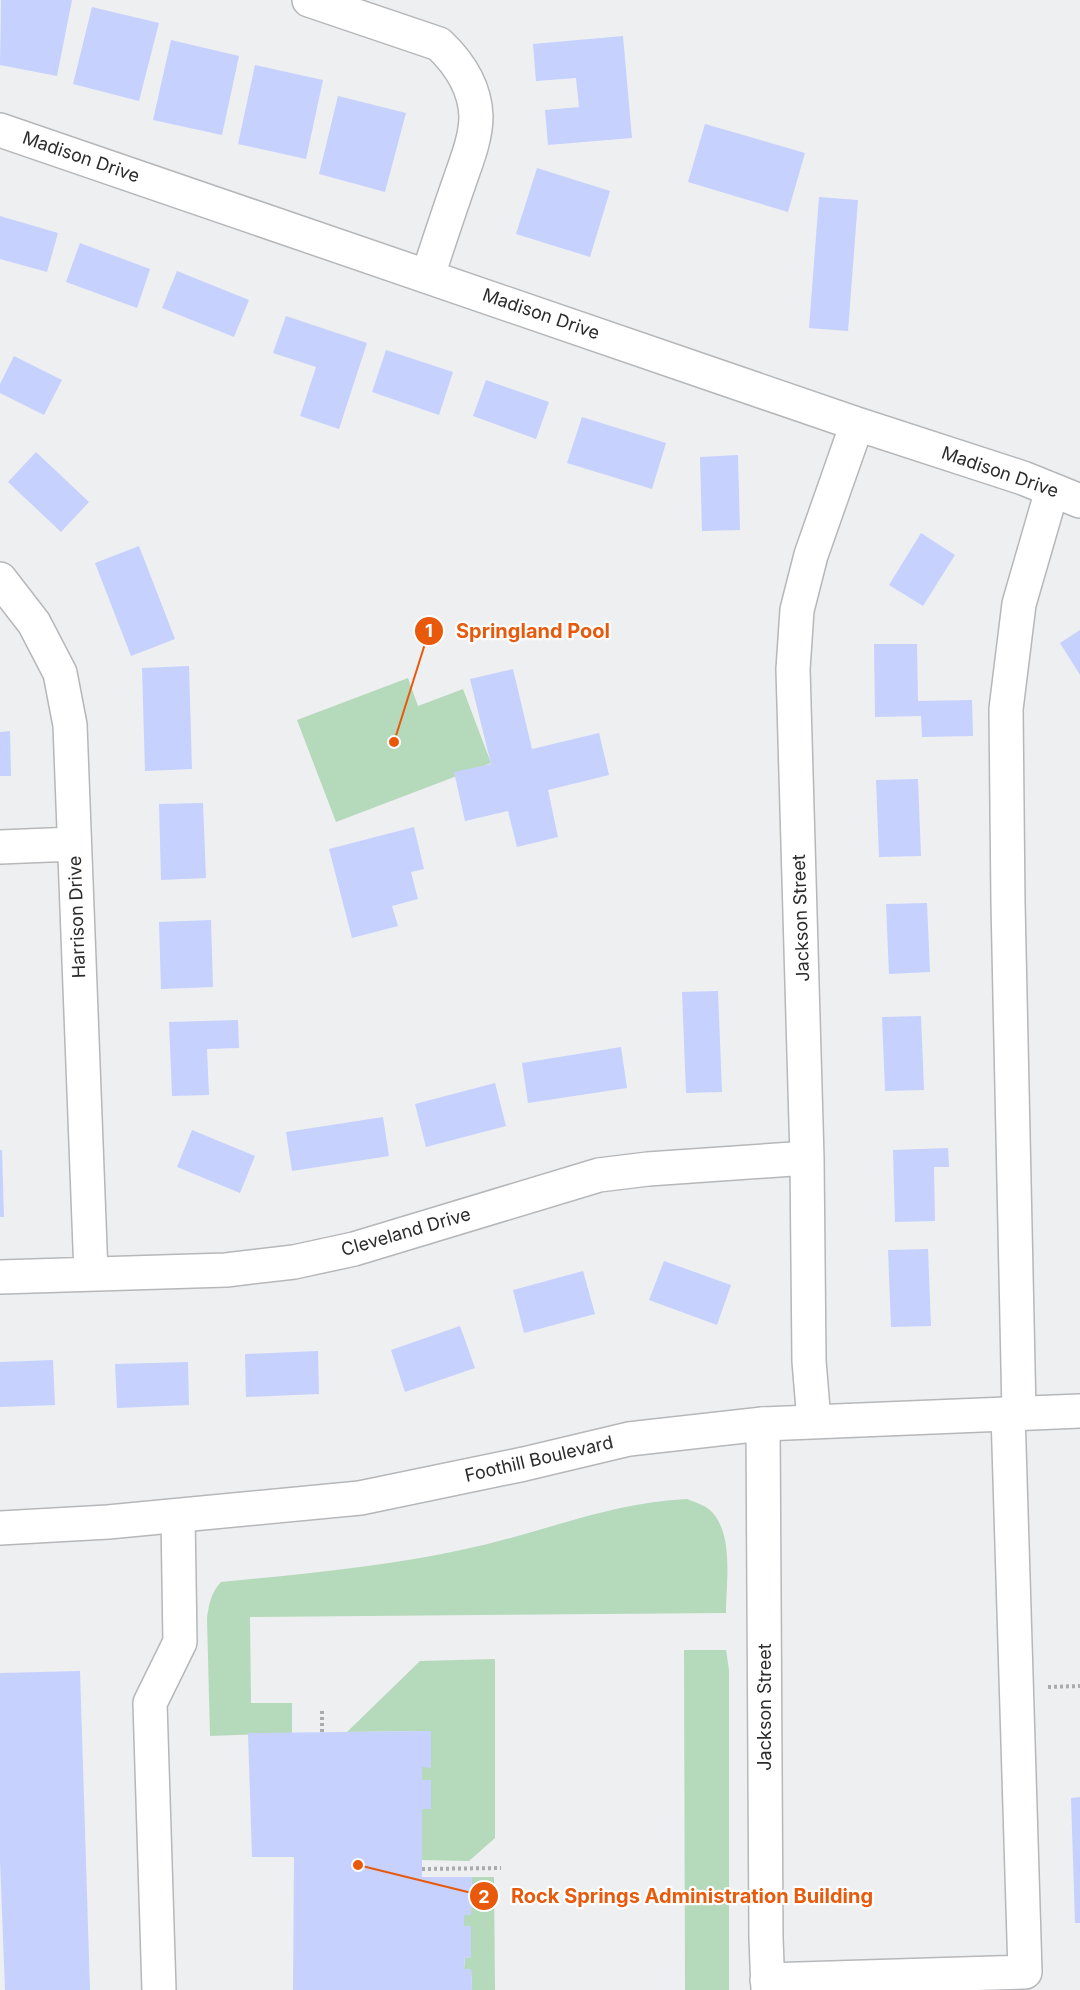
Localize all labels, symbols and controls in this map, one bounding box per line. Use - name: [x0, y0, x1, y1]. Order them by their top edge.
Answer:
- street label: Madison Drive: [20, 127, 142, 186]
- street label: Madison Drive: [480, 284, 602, 343]
- street label: Madison Drive: [939, 442, 1061, 501]
- callout: Springland Pool: [414, 612, 622, 650]
- text: Springland Pool: [456, 619, 610, 643]
- text: 1: [425, 620, 433, 641]
- street label: Jackson Street: [788, 854, 813, 982]
- street label: Harrison Drive: [64, 855, 89, 979]
- street label: Cleveland Drive: [339, 1203, 473, 1260]
- street label: Foothill Boulevard: [463, 1431, 615, 1486]
- street label: Jackson Street: [754, 1643, 775, 1771]
- callout: Rock Springs Administration Building: [469, 1877, 885, 1915]
- text: Rock Springs Administration Building: [511, 1884, 873, 1908]
- text: 2: [478, 1886, 490, 1907]

